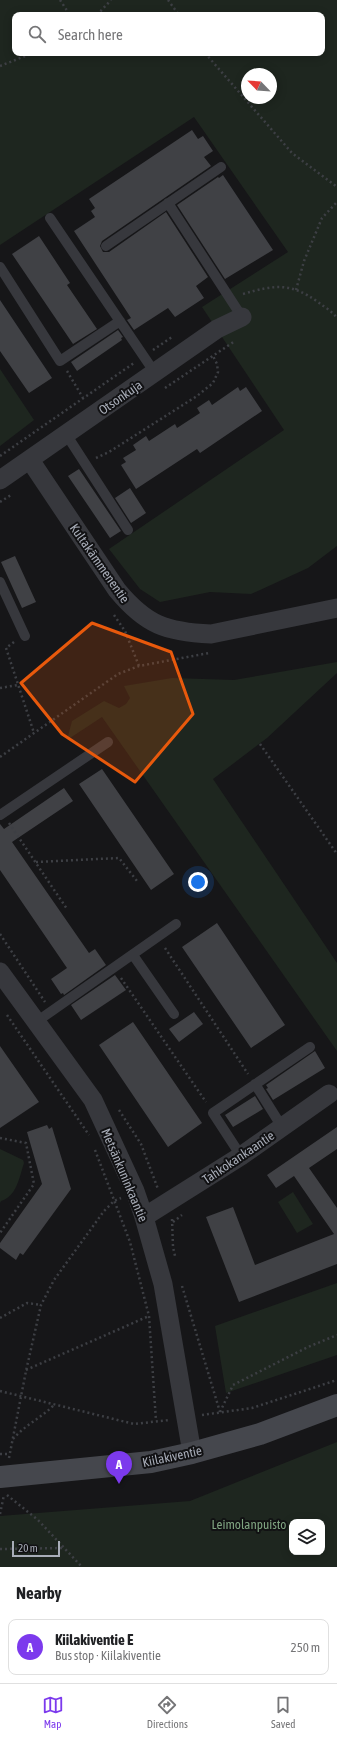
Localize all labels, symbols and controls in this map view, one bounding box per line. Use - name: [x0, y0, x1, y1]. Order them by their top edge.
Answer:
- search box: [12, 12, 325, 56]
- icon: search: [26, 23, 48, 45]
- text: Search here: [58, 26, 123, 43]
- north arrow: [241, 68, 277, 104]
- street label: Otsonkuja: [96, 377, 145, 418]
- street label: Kultakämmenentie: [67, 521, 133, 606]
- your location: [188, 872, 208, 892]
- street label: Metsänkuninkaantie: [98, 1126, 151, 1224]
- street label: Tahkokankaantie: [199, 1128, 277, 1187]
- street label: Kiilakiventie: [141, 1443, 203, 1470]
- pin: A: [106, 1451, 132, 1484]
- park label: Leimolanpuisto: [212, 1517, 286, 1532]
- map controls: [289, 1519, 325, 1555]
- button: layers: [289, 1519, 325, 1555]
- scale bar: [12, 1539, 60, 1558]
- text: 20 m: [18, 1542, 38, 1554]
- text: Nearby: [16, 1583, 62, 1603]
- text: Kiilakiventie E: [55, 1631, 133, 1648]
- text: A: [27, 1640, 33, 1655]
- text: 250 m: [291, 1640, 320, 1655]
- text: Bus stop · Kiilakiventie: [55, 1648, 161, 1663]
- tab: Map: [42, 1694, 64, 1730]
- tab: Directions: [147, 1694, 188, 1730]
- tab: Saved: [271, 1694, 295, 1730]

